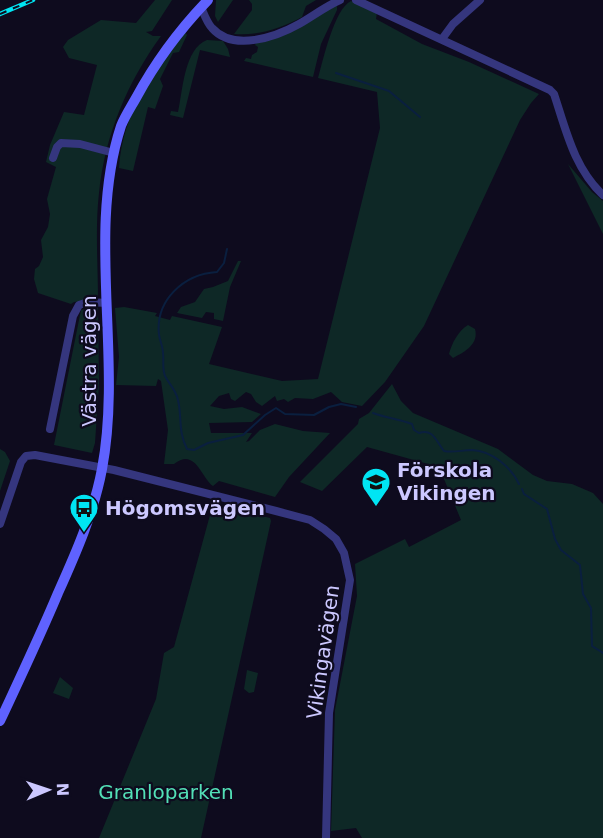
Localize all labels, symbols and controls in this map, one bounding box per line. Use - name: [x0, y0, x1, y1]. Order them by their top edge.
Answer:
- street label: Västra vägen: [77, 295, 101, 427]
- place label: Förskola Vikingen: [397, 458, 496, 505]
- school or university icon: Förskola Vikingen: [360, 466, 392, 508]
- bus stop icon: Högomsvägen: [68, 492, 100, 534]
- place label: Högomsvägen: [105, 496, 265, 520]
- street label: Vikingavägen: [302, 583, 344, 721]
- north arrow: [18, 760, 78, 820]
- park label: Granloparken: [98, 780, 234, 804]
- text: N: [53, 782, 72, 797]

